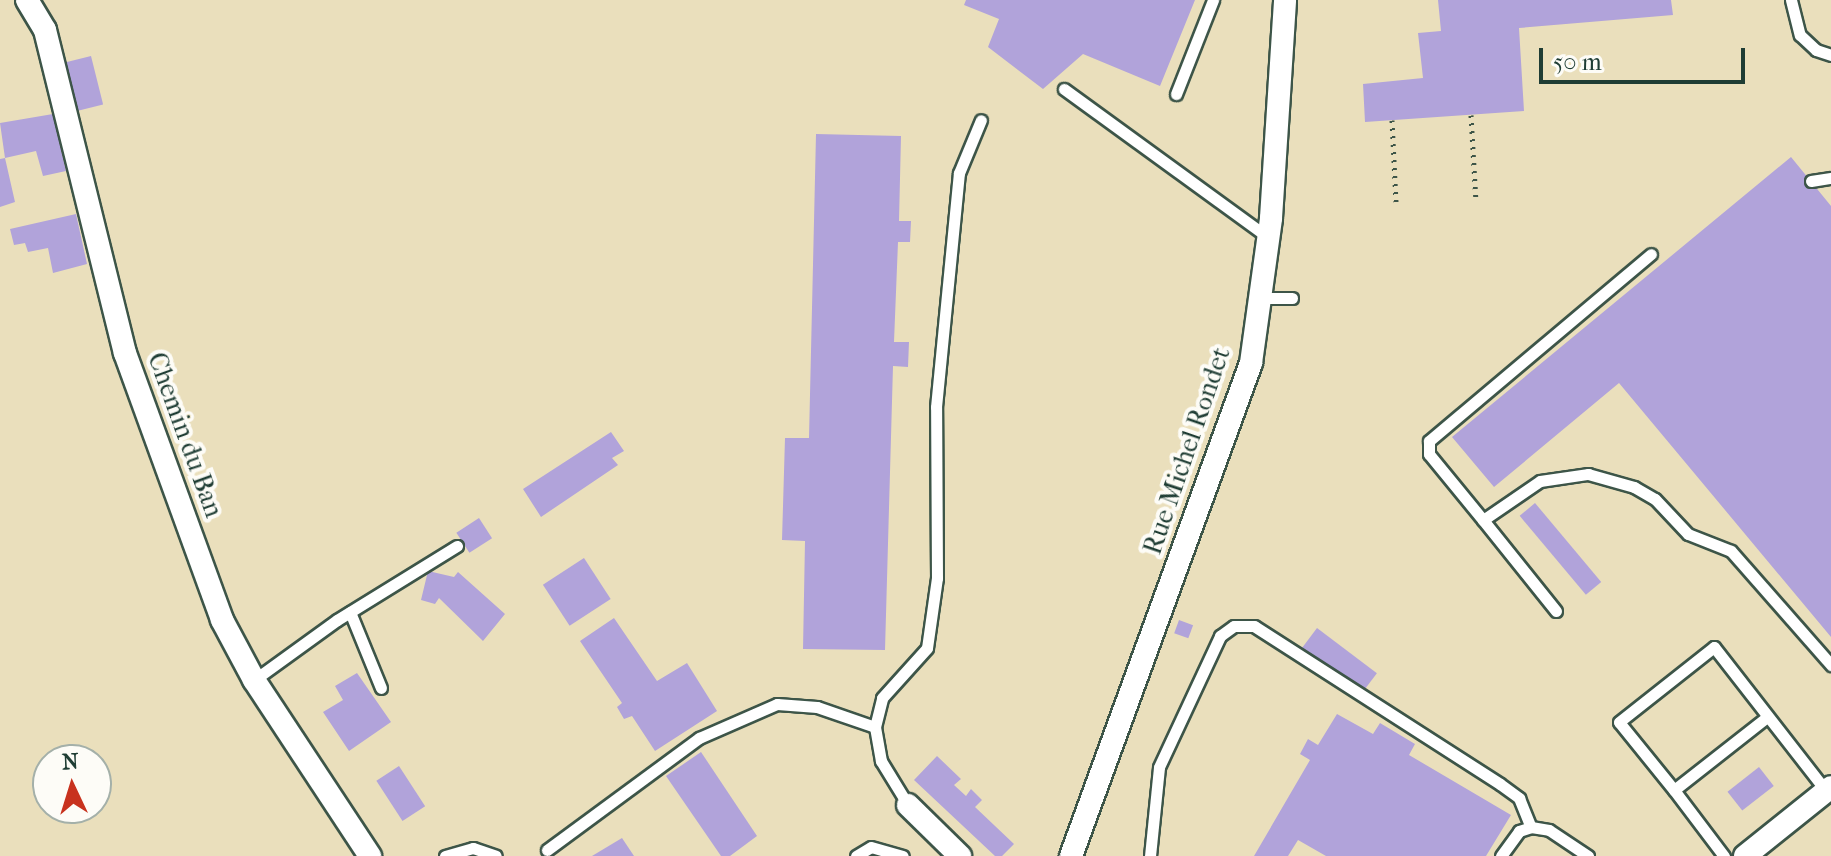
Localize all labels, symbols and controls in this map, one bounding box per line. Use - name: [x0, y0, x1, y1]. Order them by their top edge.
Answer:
- scale bar: [1543, 32, 1749, 82]
- text: 50 m: [1553, 48, 1602, 76]
- street label: Rue Michel Rondet: [1137, 343, 1237, 559]
- street label: Chemin du Ban: [141, 348, 229, 522]
- north arrow: [32, 744, 112, 824]
- text: N: [61, 749, 80, 776]

